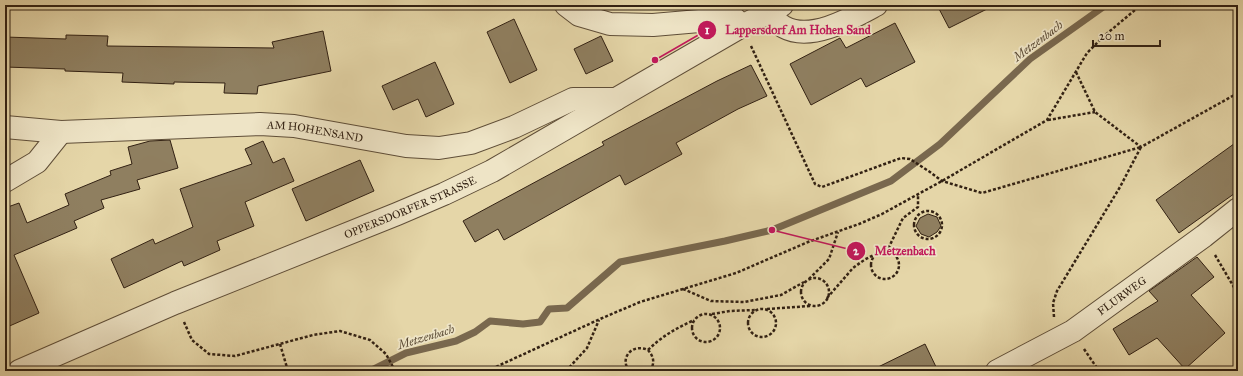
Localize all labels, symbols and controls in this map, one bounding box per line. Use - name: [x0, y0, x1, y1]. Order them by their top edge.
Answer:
- callout: Lappersdorf Am Hohen Sand: [697, 18, 879, 42]
- water label: Metzenbach: [1010, 18, 1066, 65]
- scale bar: [1093, 22, 1160, 48]
- text: 1: [705, 23, 710, 37]
- text: Lappersdorf Am Hohen Sand: [725, 23, 872, 38]
- text: 20 m: [1099, 29, 1125, 43]
- street label: AM HOHENSAND: [266, 118, 364, 145]
- street label: OPPERSDORFER STRASSE: [342, 174, 478, 242]
- callout: Metzenbach: [846, 239, 943, 263]
- text: 2: [853, 244, 860, 258]
- text: Metzenbach: [874, 244, 936, 258]
- street label: FLURWEG: [1095, 274, 1149, 318]
- water label: Metzenbach: [395, 322, 456, 353]

